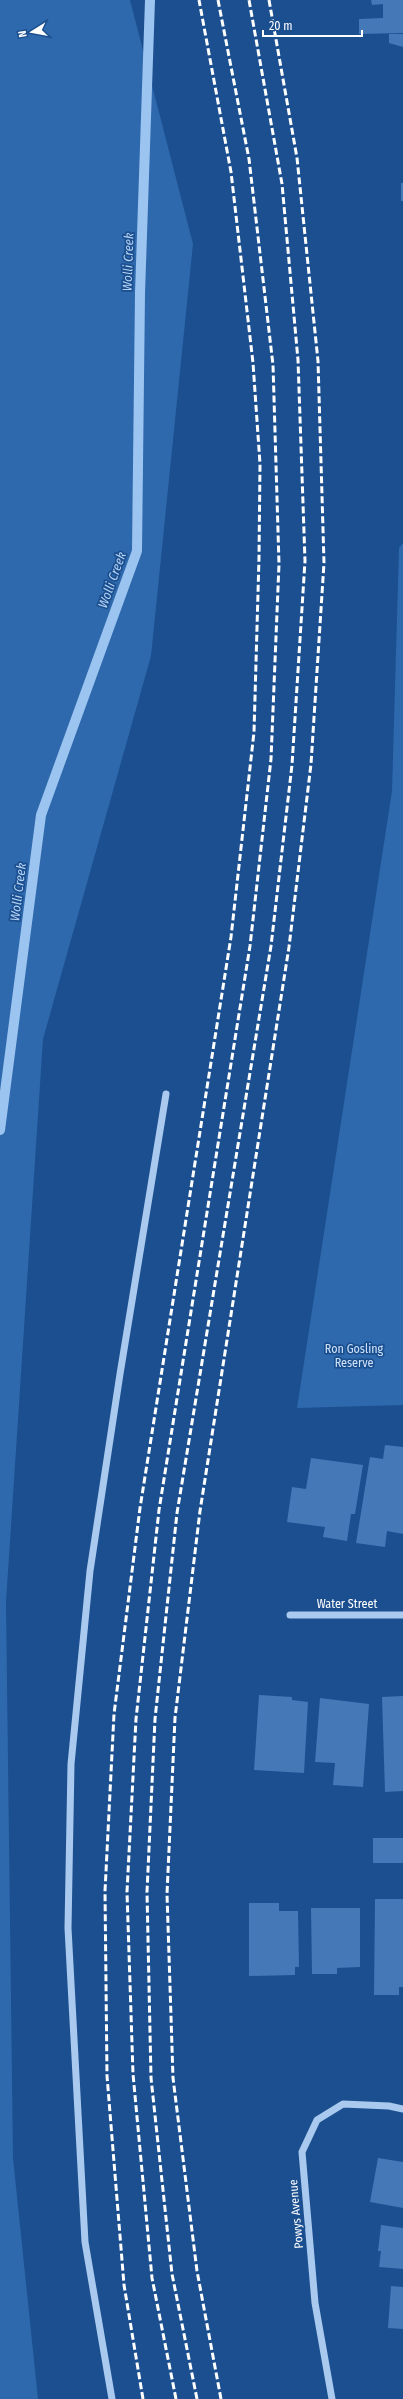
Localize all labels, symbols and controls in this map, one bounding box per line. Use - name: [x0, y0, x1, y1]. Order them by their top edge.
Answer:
- north arrow: [12, 12, 52, 52]
- scale bar: [263, 12, 362, 38]
- text: 20 m: [269, 19, 293, 33]
- text: N: [16, 29, 30, 38]
- water label: Wolli Creek: [119, 232, 137, 292]
- water label: Wolli Creek: [95, 549, 129, 610]
- water label: Wolli Creek: [7, 861, 29, 922]
- park label: Ron Gosling Reserve: [325, 1342, 383, 1370]
- street label: Water Street: [317, 1597, 377, 1611]
- street label: Powys Avenue: [286, 2179, 306, 2249]

